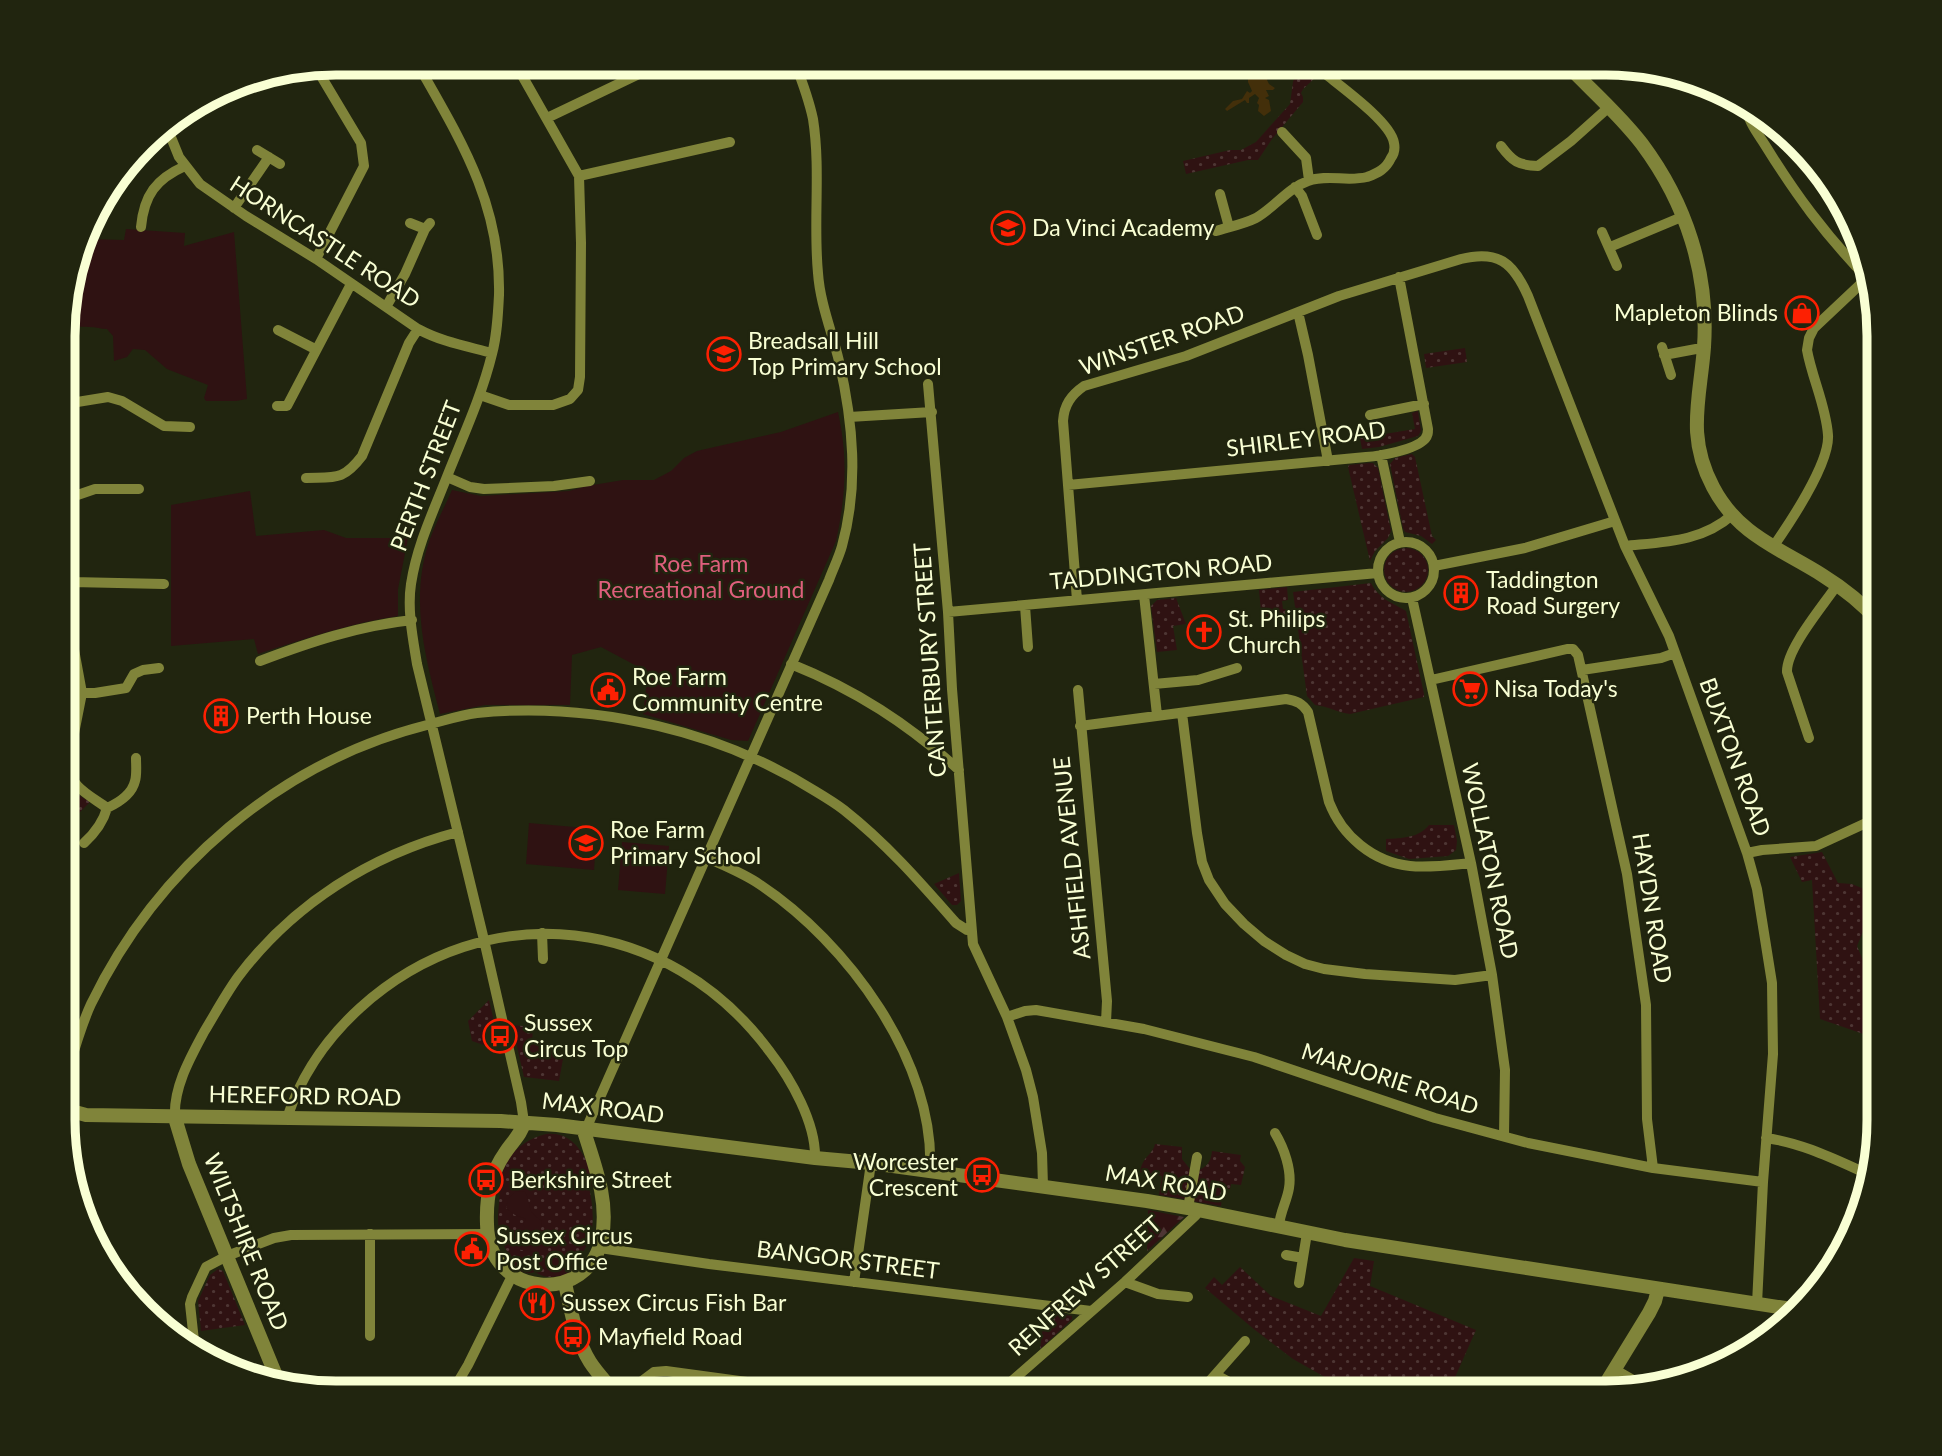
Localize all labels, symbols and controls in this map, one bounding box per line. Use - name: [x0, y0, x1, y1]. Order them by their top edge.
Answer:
- street label: HORNCASTLE ROAD: [225, 169, 426, 313]
- school or university icon: Da Vinci Academy: [989, 209, 1027, 247]
- place label: Da Vinci Academy: [1032, 213, 1215, 241]
- shop icon: Mapleton Blinds: [1783, 294, 1821, 332]
- street label: WINSTER ROAD: [1075, 298, 1248, 380]
- place label: Mapleton Blinds: [1614, 298, 1778, 326]
- place label: Breadsall Hill Top Primary School: [748, 326, 942, 380]
- school or university icon: Breadsall Hill Top Primary School: [705, 335, 743, 373]
- street label: PERTH STREET: [384, 396, 467, 555]
- street label: SHIRLEY ROAD: [1224, 414, 1387, 462]
- street label: CANTERBURY STREET: [907, 541, 951, 778]
- street label: TADDINGTON ROAD: [1048, 547, 1273, 595]
- park label: Roe Farm Recreational Ground: [598, 549, 805, 603]
- place label: Taddington Road Surgery: [1486, 565, 1620, 619]
- building icon: Taddington Road Surgery: [1442, 574, 1480, 612]
- place label: St. Philips Church: [1228, 604, 1325, 658]
- church icon: St. Philips Church: [1185, 613, 1223, 651]
- place label: Roe Farm Community Centre: [632, 662, 823, 716]
- supermarket icon: Nisa Today's: [1451, 670, 1489, 708]
- public building icon: Roe Farm Community Centre: [589, 671, 627, 709]
- place label: Nisa Today's: [1494, 674, 1618, 702]
- street label: BUXTON ROAD: [1694, 674, 1778, 840]
- building icon: Perth House: [202, 697, 240, 735]
- place label: Perth House: [246, 701, 372, 729]
- street label: ASHFIELD AVENUE: [1046, 755, 1096, 961]
- street label: WOLLATON ROAD: [1457, 760, 1525, 961]
- place label: Roe Farm Primary School: [610, 815, 761, 869]
- school or university icon: Roe Farm Primary School: [567, 824, 605, 862]
- street label: HAYDN ROAD: [1627, 831, 1679, 985]
- place label: Sussex Circus Top: [524, 1008, 628, 1062]
- bus stop icon: Sussex Circus Top: [481, 1017, 519, 1055]
- street label: MARJORIE ROAD: [1298, 1036, 1483, 1120]
- street label: HEREFORD ROAD: [208, 1079, 402, 1111]
- street label: MAX ROAD: [540, 1086, 666, 1128]
- place label: Worcester Crescent: [853, 1147, 959, 1201]
- street label: WILTSHIRE ROAD: [199, 1149, 295, 1334]
- bus stop icon: Worcester Crescent: [963, 1156, 1001, 1194]
- street label: MAX ROAD: [1103, 1158, 1229, 1206]
- bus stop icon: Berkshire Street: [467, 1161, 505, 1199]
- place label: Berkshire Street: [510, 1165, 672, 1193]
- street label: RENFREW STREET: [1002, 1209, 1167, 1361]
- place label: Sussex Circus Post Office: [496, 1221, 633, 1275]
- public building icon: Sussex Circus Post Office: [453, 1230, 491, 1268]
- street label: BANGOR STREET: [755, 1234, 941, 1284]
- restaurant icon: Sussex Circus Fish Bar: [518, 1284, 556, 1322]
- place label: Sussex Circus Fish Bar: [562, 1288, 787, 1316]
- bus stop icon: Mayfield Road: [554, 1318, 592, 1356]
- place label: Mayfield Road: [598, 1322, 743, 1350]

